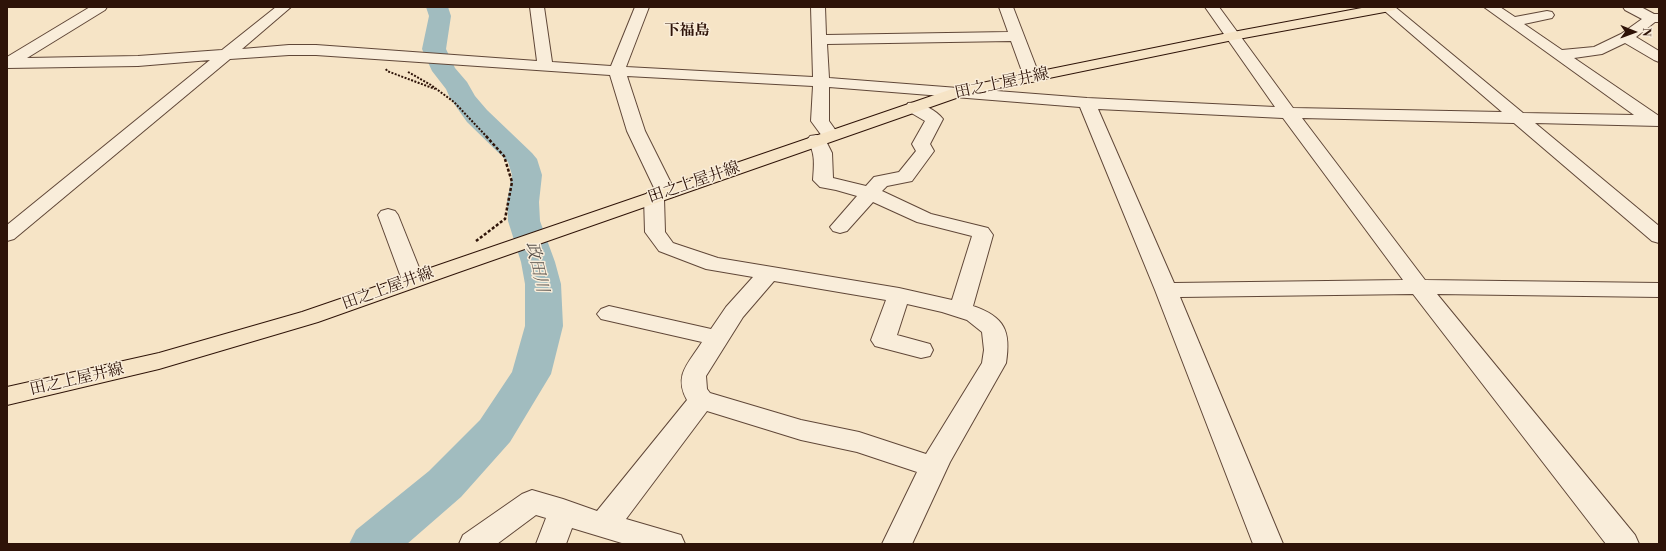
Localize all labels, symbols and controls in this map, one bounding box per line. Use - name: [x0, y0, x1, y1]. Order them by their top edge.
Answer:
- north arrow: [1614, 12, 1654, 52]
- district label: 下福島: [665, 22, 709, 40]
- text: N: [1639, 28, 1653, 37]
- street label: 田之上屋井線: [953, 65, 1051, 103]
- street label: 田之上屋井線: [645, 158, 743, 208]
- water label: 政田川: [520, 240, 552, 294]
- street label: 田之上屋井線: [340, 264, 436, 314]
- street label: 田之上屋井線: [28, 360, 126, 400]

